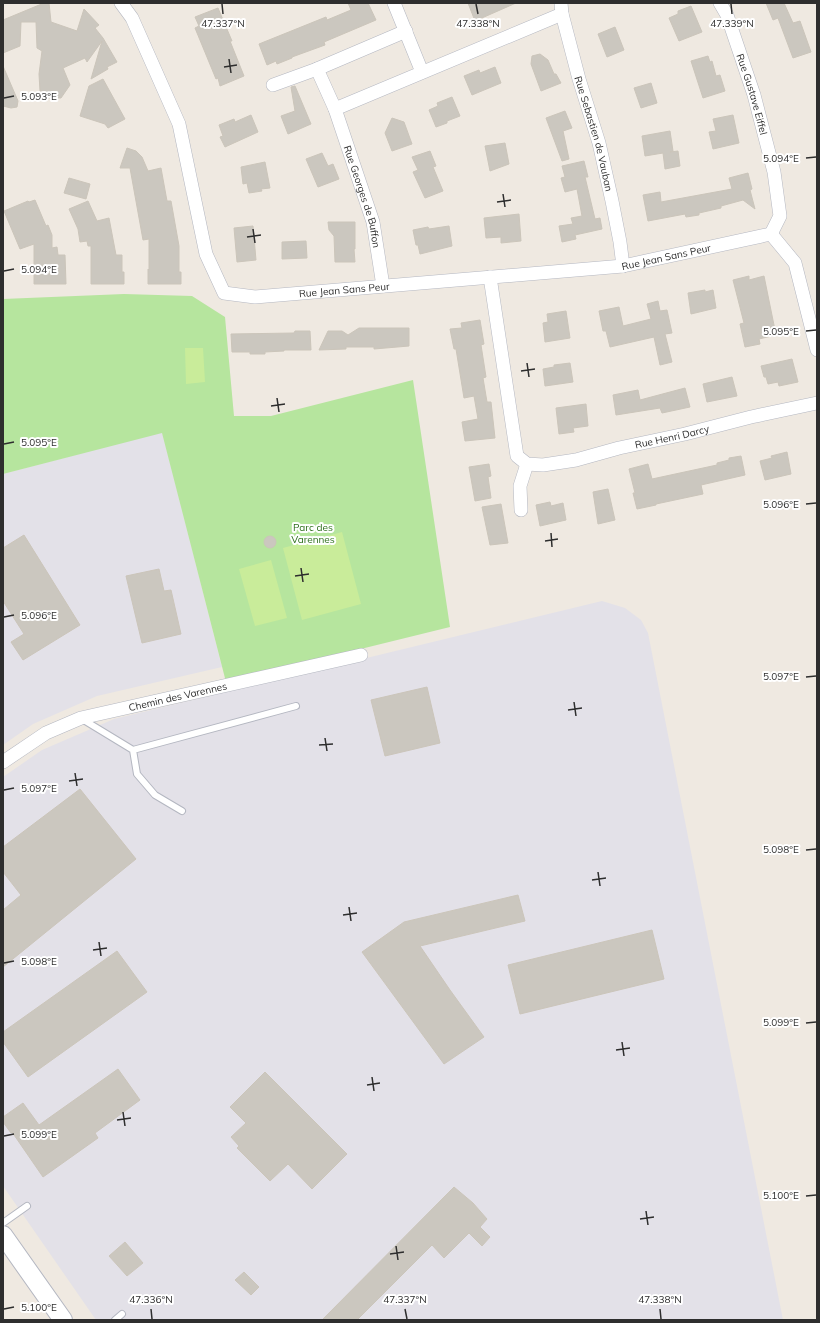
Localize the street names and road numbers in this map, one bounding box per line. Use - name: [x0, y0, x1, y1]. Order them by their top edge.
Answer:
- street label: Rue Gustave Eiffel: [733, 52, 770, 136]
- street label: Rue Sebastien de Vauban: [571, 74, 616, 193]
- street label: Rue Georges de Buffon: [341, 144, 383, 249]
- street label: Rue Jean Sans Peur: [620, 241, 712, 273]
- street label: Rue Jean Sans Peur: [298, 280, 390, 300]
- street label: Rue Henri Darcy: [634, 422, 711, 451]
- street label: Chemin des Varennes: [127, 679, 228, 714]

